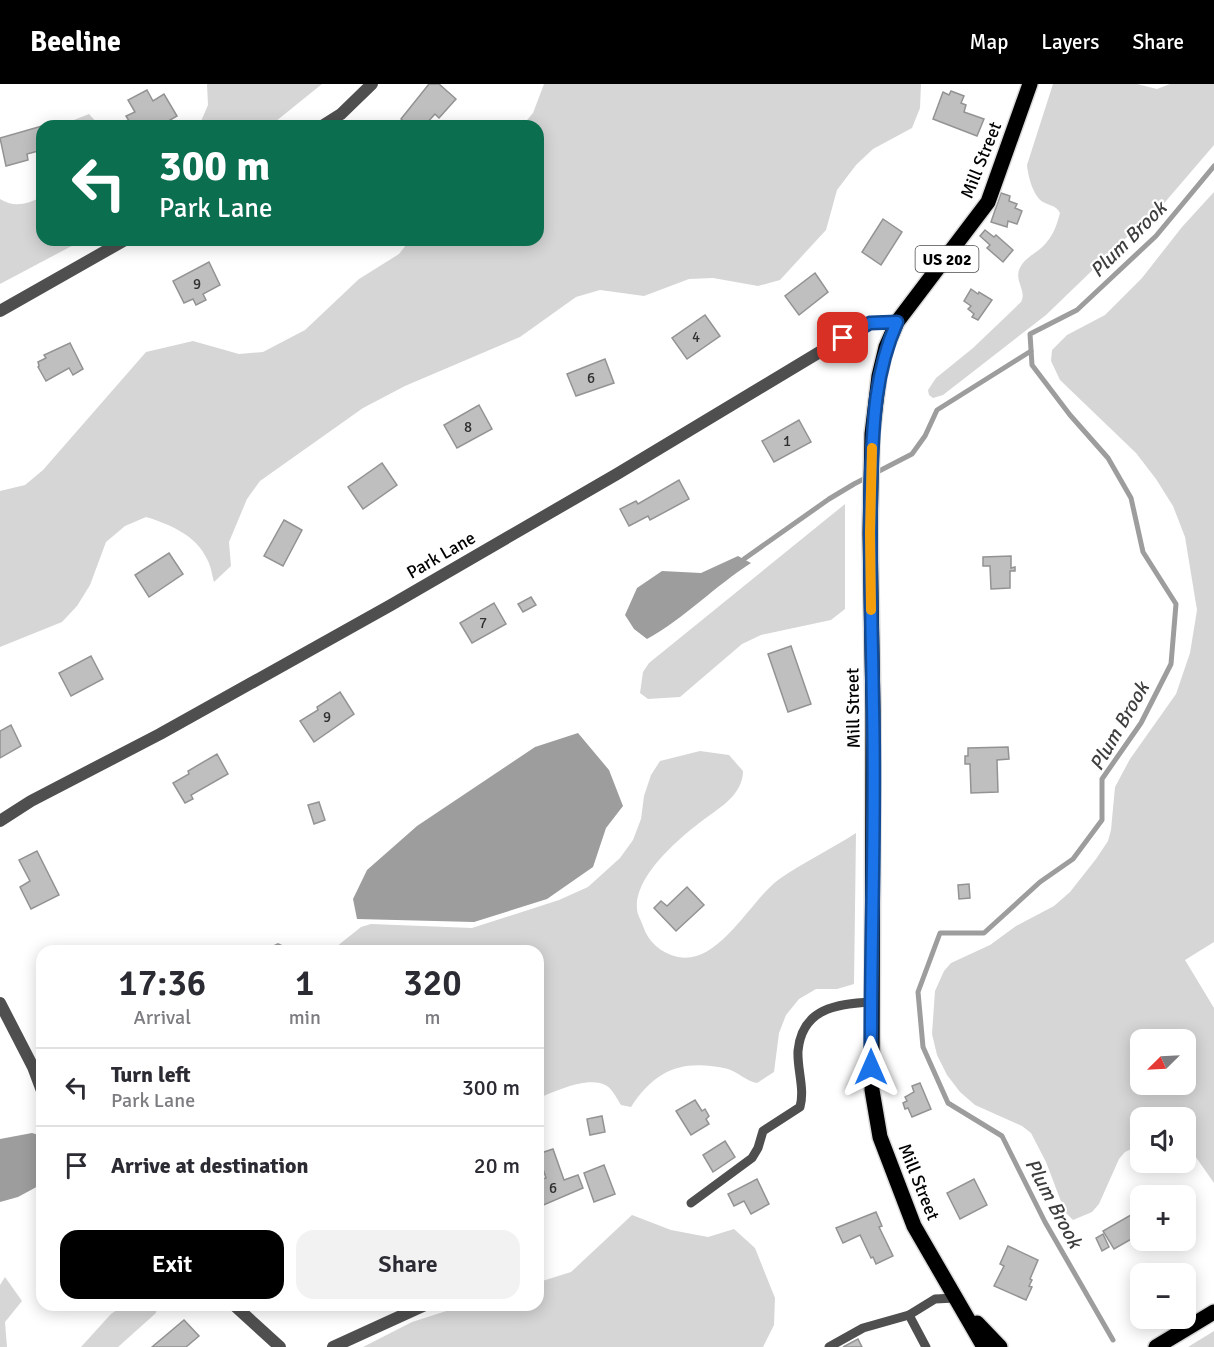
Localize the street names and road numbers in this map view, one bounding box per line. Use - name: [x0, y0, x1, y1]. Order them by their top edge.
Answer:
- street label: Mill Street: [956, 118, 1006, 202]
- road number: US 202: [916, 246, 978, 272]
- street label: Park Lane: [403, 527, 479, 583]
- street label: Mill Street: [841, 667, 865, 749]
- street label: Mill Street: [894, 1140, 944, 1224]

